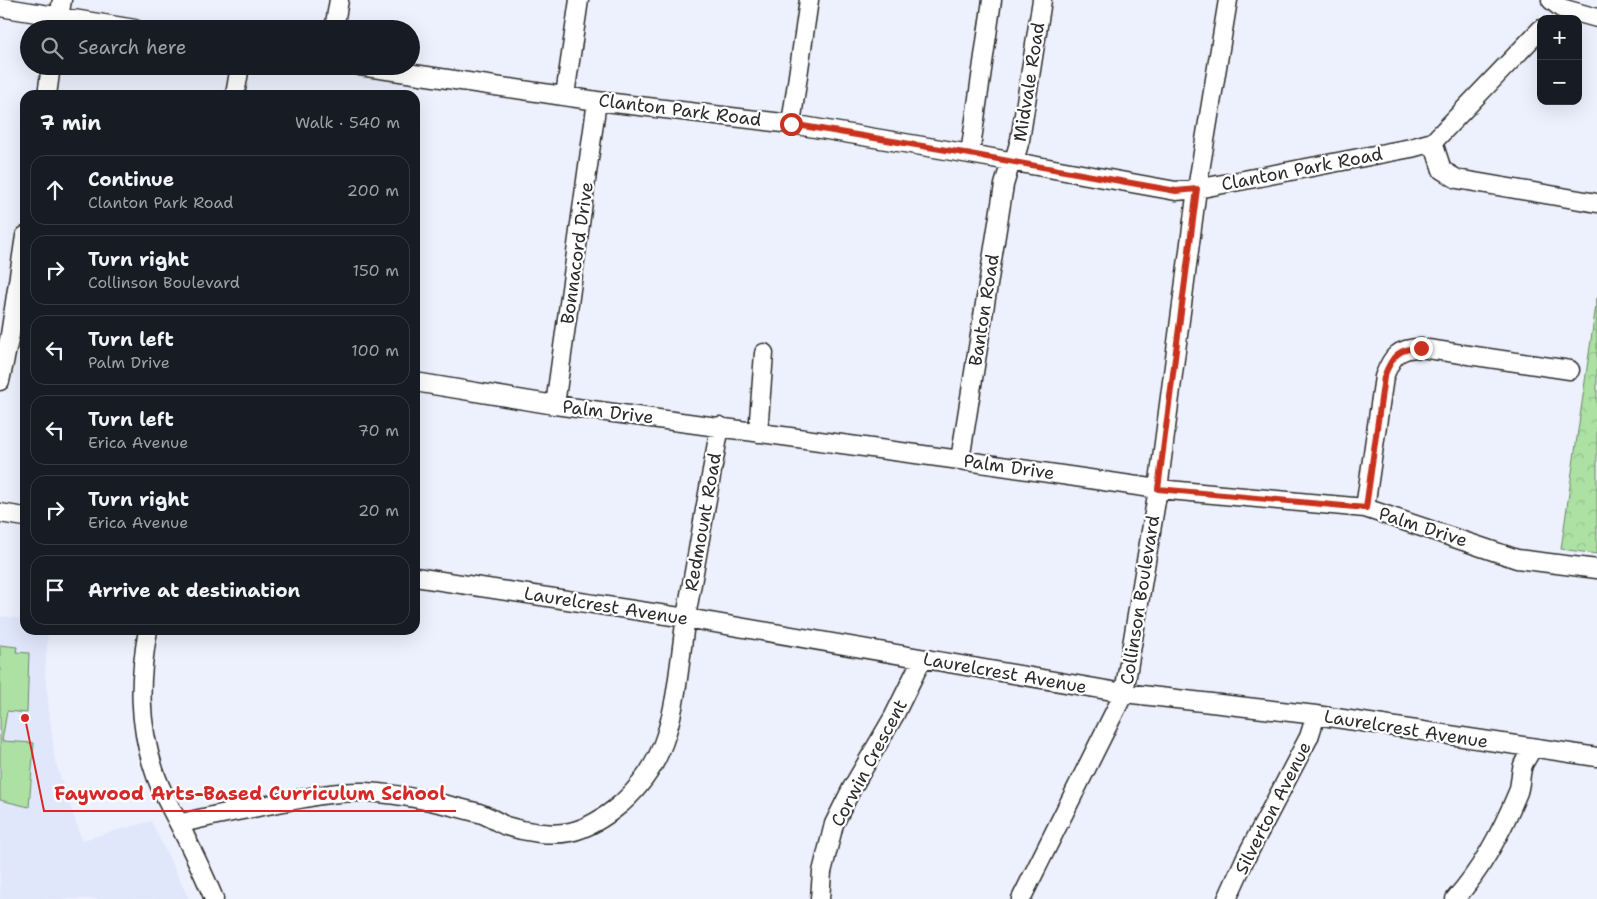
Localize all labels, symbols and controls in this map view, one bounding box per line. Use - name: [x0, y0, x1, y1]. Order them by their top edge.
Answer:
- map controls: [1537, 15, 1582, 105]
- button: +: [1537, 15, 1582, 60]
- search box: [20, 20, 420, 75]
- street label: Midvale Road: [1008, 21, 1050, 143]
- icon: search: [38, 34, 66, 62]
- text: Search here: [78, 35, 187, 60]
- button: −: [1537, 60, 1582, 105]
- street label: Clanton Park Road: [597, 88, 763, 132]
- text: 7 min: [40, 109, 101, 137]
- text: Walk · 540 m: [295, 112, 400, 133]
- route start: [780, 113, 803, 136]
- street label: Clanton Park Road: [1219, 142, 1385, 196]
- text: Continue: [88, 167, 174, 192]
- icon: ahead: [41, 176, 69, 204]
- text: 200 m: [347, 180, 399, 201]
- street label: Bonnacord Drive: [555, 180, 599, 326]
- text: Clanton Park Road: [88, 192, 233, 213]
- text: Turn right: [88, 247, 189, 272]
- street label: Banton Road: [963, 252, 1005, 368]
- icon: right: [41, 256, 69, 284]
- text: 150 m: [352, 260, 399, 281]
- text: Collinson Boulevard: [88, 272, 240, 293]
- text: Turn left: [88, 327, 174, 352]
- icon: left: [41, 336, 69, 364]
- route end: [1410, 337, 1433, 360]
- text: 100 m: [351, 340, 399, 361]
- text: Palm Drive: [88, 352, 170, 373]
- street label: Palm Drive: [561, 394, 655, 430]
- text: Turn left: [88, 407, 174, 432]
- icon: left: [41, 416, 69, 444]
- text: 70 m: [358, 420, 399, 441]
- text: Erica Avenue: [88, 432, 188, 453]
- street label: Palm Drive: [962, 449, 1056, 485]
- street label: Redmount Road: [679, 451, 727, 593]
- text: Turn right: [88, 487, 189, 512]
- icon: right: [41, 496, 69, 524]
- text: 20 m: [358, 500, 399, 521]
- street label: Palm Drive: [1376, 501, 1470, 553]
- text: Erica Avenue: [88, 512, 188, 533]
- street label: Collinson Boulevard: [1115, 514, 1165, 686]
- icon: arrive: [41, 576, 69, 604]
- text: Arrive at destination: [88, 578, 300, 603]
- street label: Laurelcrest Avenue: [522, 581, 690, 631]
- street label: Laurelcrest Avenue: [921, 647, 1089, 699]
- street label: Corwin Crescent: [825, 695, 913, 831]
- street label: Laurelcrest Avenue: [1322, 704, 1490, 754]
- street label: Silverton Avenue: [1229, 738, 1317, 878]
- callout: Faywood Arts-Based Curriculum School: [44, 777, 456, 811]
- text: Faywood Arts-Based Curriculum School: [54, 781, 446, 806]

